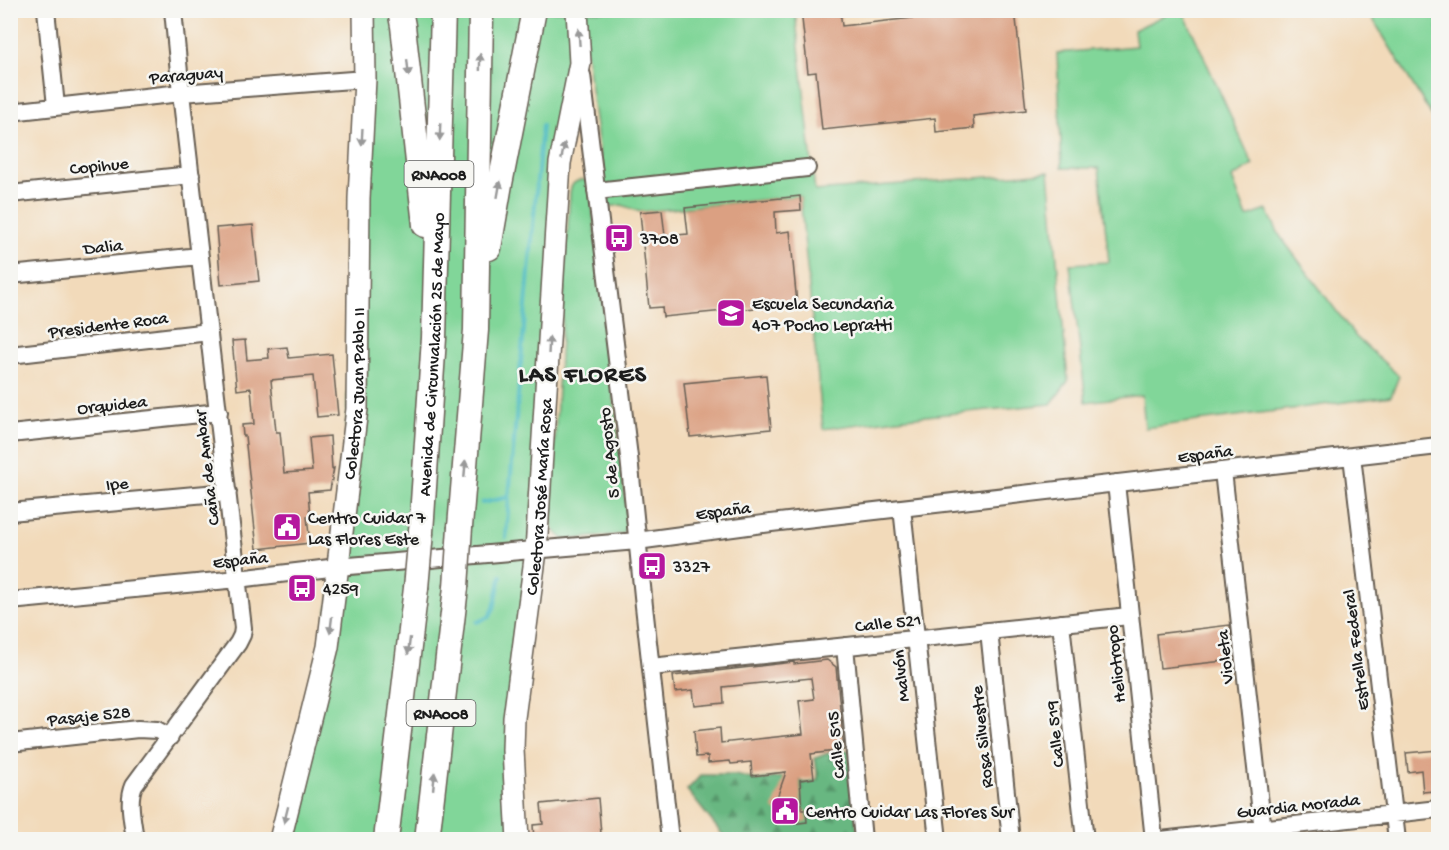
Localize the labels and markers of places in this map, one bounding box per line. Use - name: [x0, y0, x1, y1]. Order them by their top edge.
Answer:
- bus stop icon: 3708: [603, 222, 635, 254]
- place label: 3708: [639, 230, 679, 251]
- place label: Escuela Secundaria 407 Pocho Lepratti: [752, 295, 894, 337]
- school or university icon: Escuela Secundaria 407 Pocho Lepratti: [715, 297, 747, 329]
- place label: Centro Cuidar 7 Las Flores Este: [308, 509, 426, 551]
- public building icon: Centro Cuidar 7 Las Flores Este: [271, 511, 303, 543]
- bus stop icon: 3327: [636, 550, 668, 582]
- place label: 3327: [672, 558, 711, 579]
- bus stop icon: 4259: [286, 572, 318, 604]
- place label: 4259: [323, 580, 359, 601]
- public building icon: Centro Cuidar Las Flores Sur: [769, 795, 801, 827]
- place label: Centro Cuidar Las Flores Sur: [806, 803, 1016, 824]

